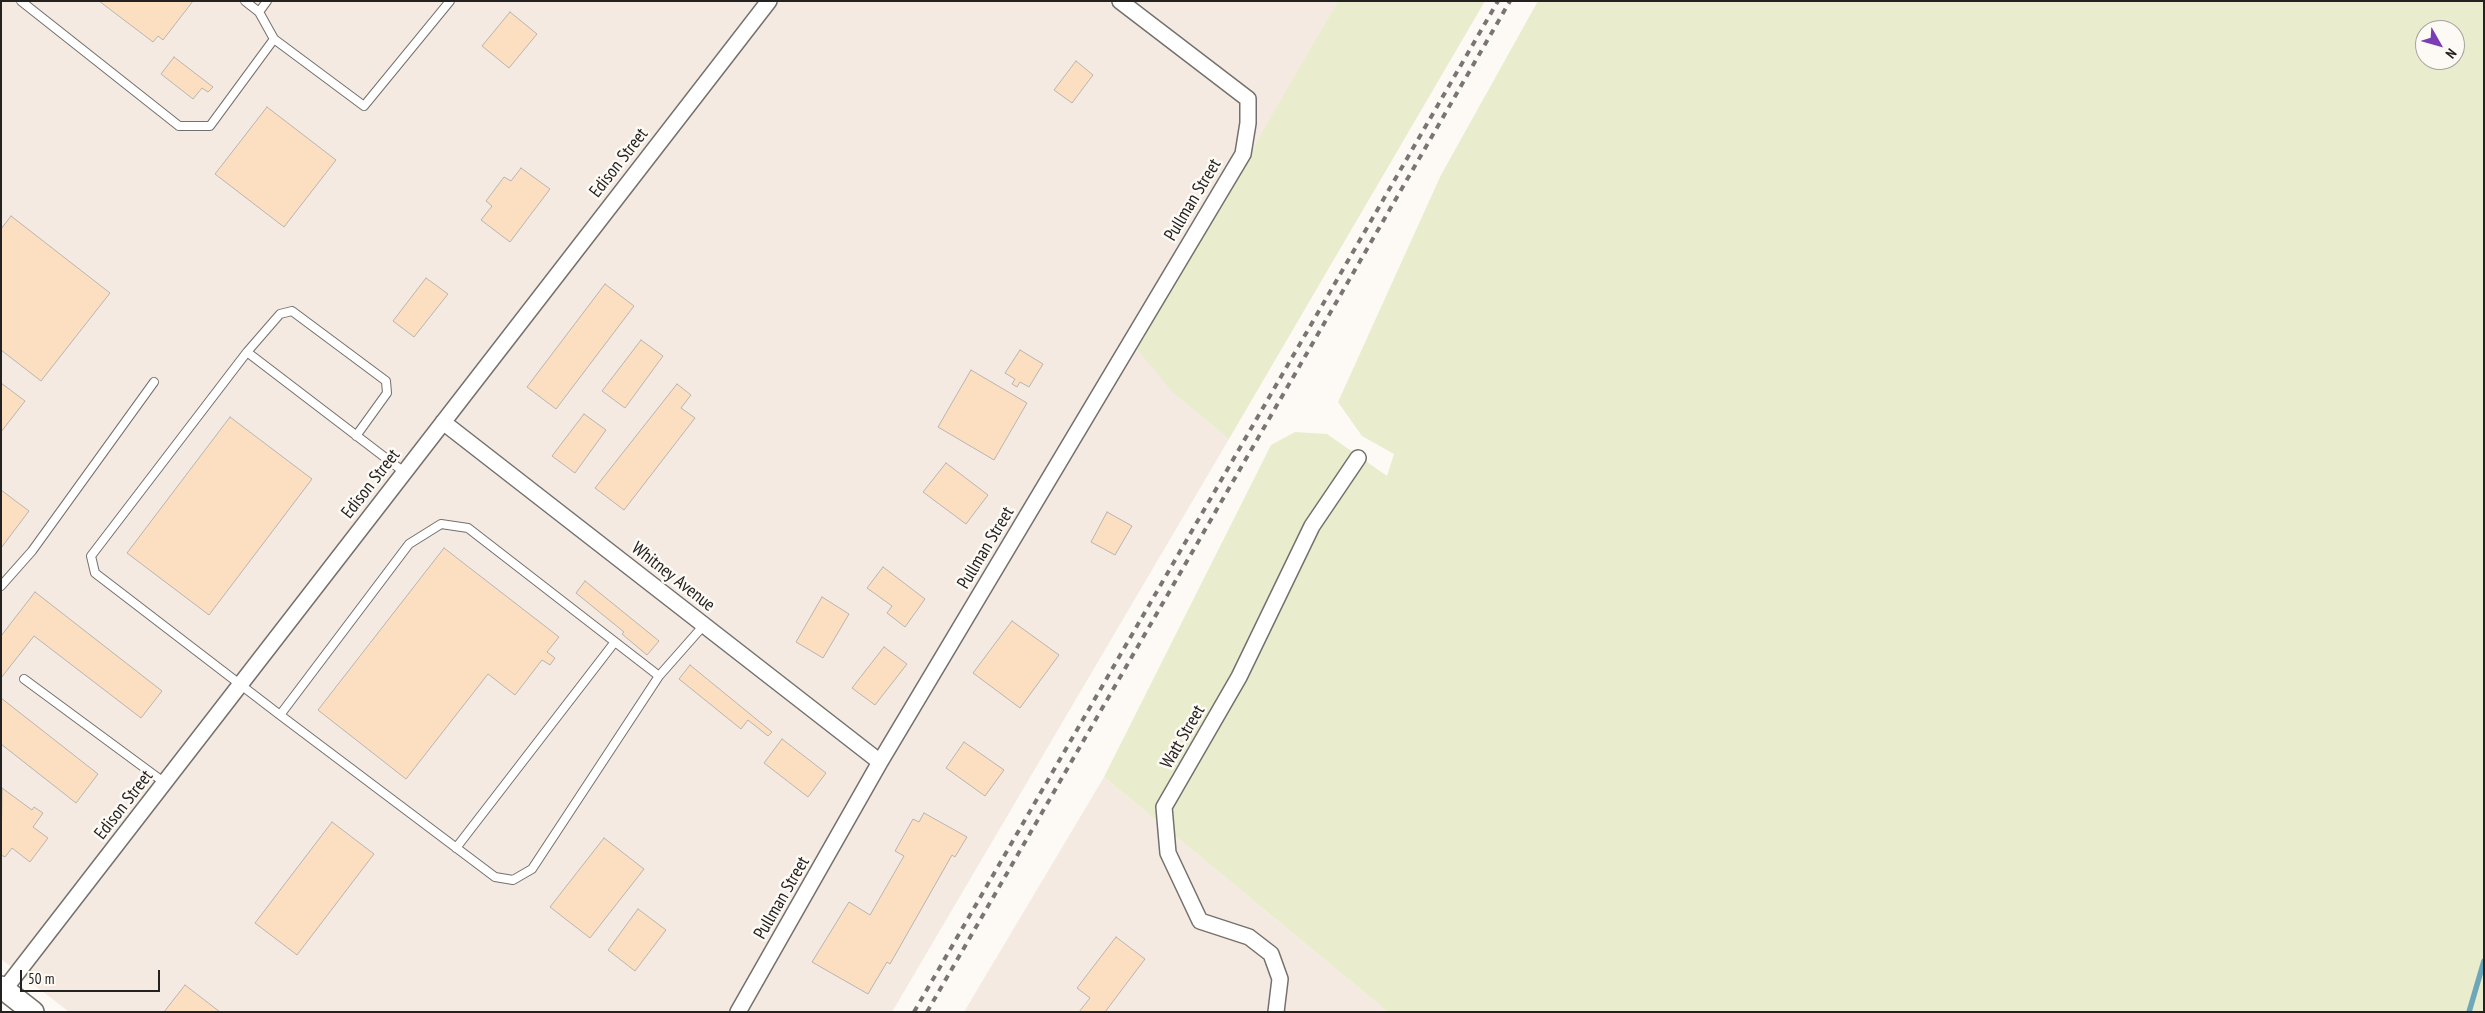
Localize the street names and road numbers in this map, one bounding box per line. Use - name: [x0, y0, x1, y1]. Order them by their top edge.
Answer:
- street label: Edison Street: [585, 124, 653, 202]
- street label: Pullman Street: [1160, 155, 1226, 245]
- street label: Edison Street: [337, 445, 405, 523]
- street label: Pullman Street: [953, 503, 1019, 593]
- street label: Whitney Avenue: [627, 538, 719, 616]
- street label: Watt Street: [1156, 701, 1210, 773]
- street label: Edison Street: [90, 766, 158, 844]
- street label: Pullman Street: [750, 853, 814, 943]

